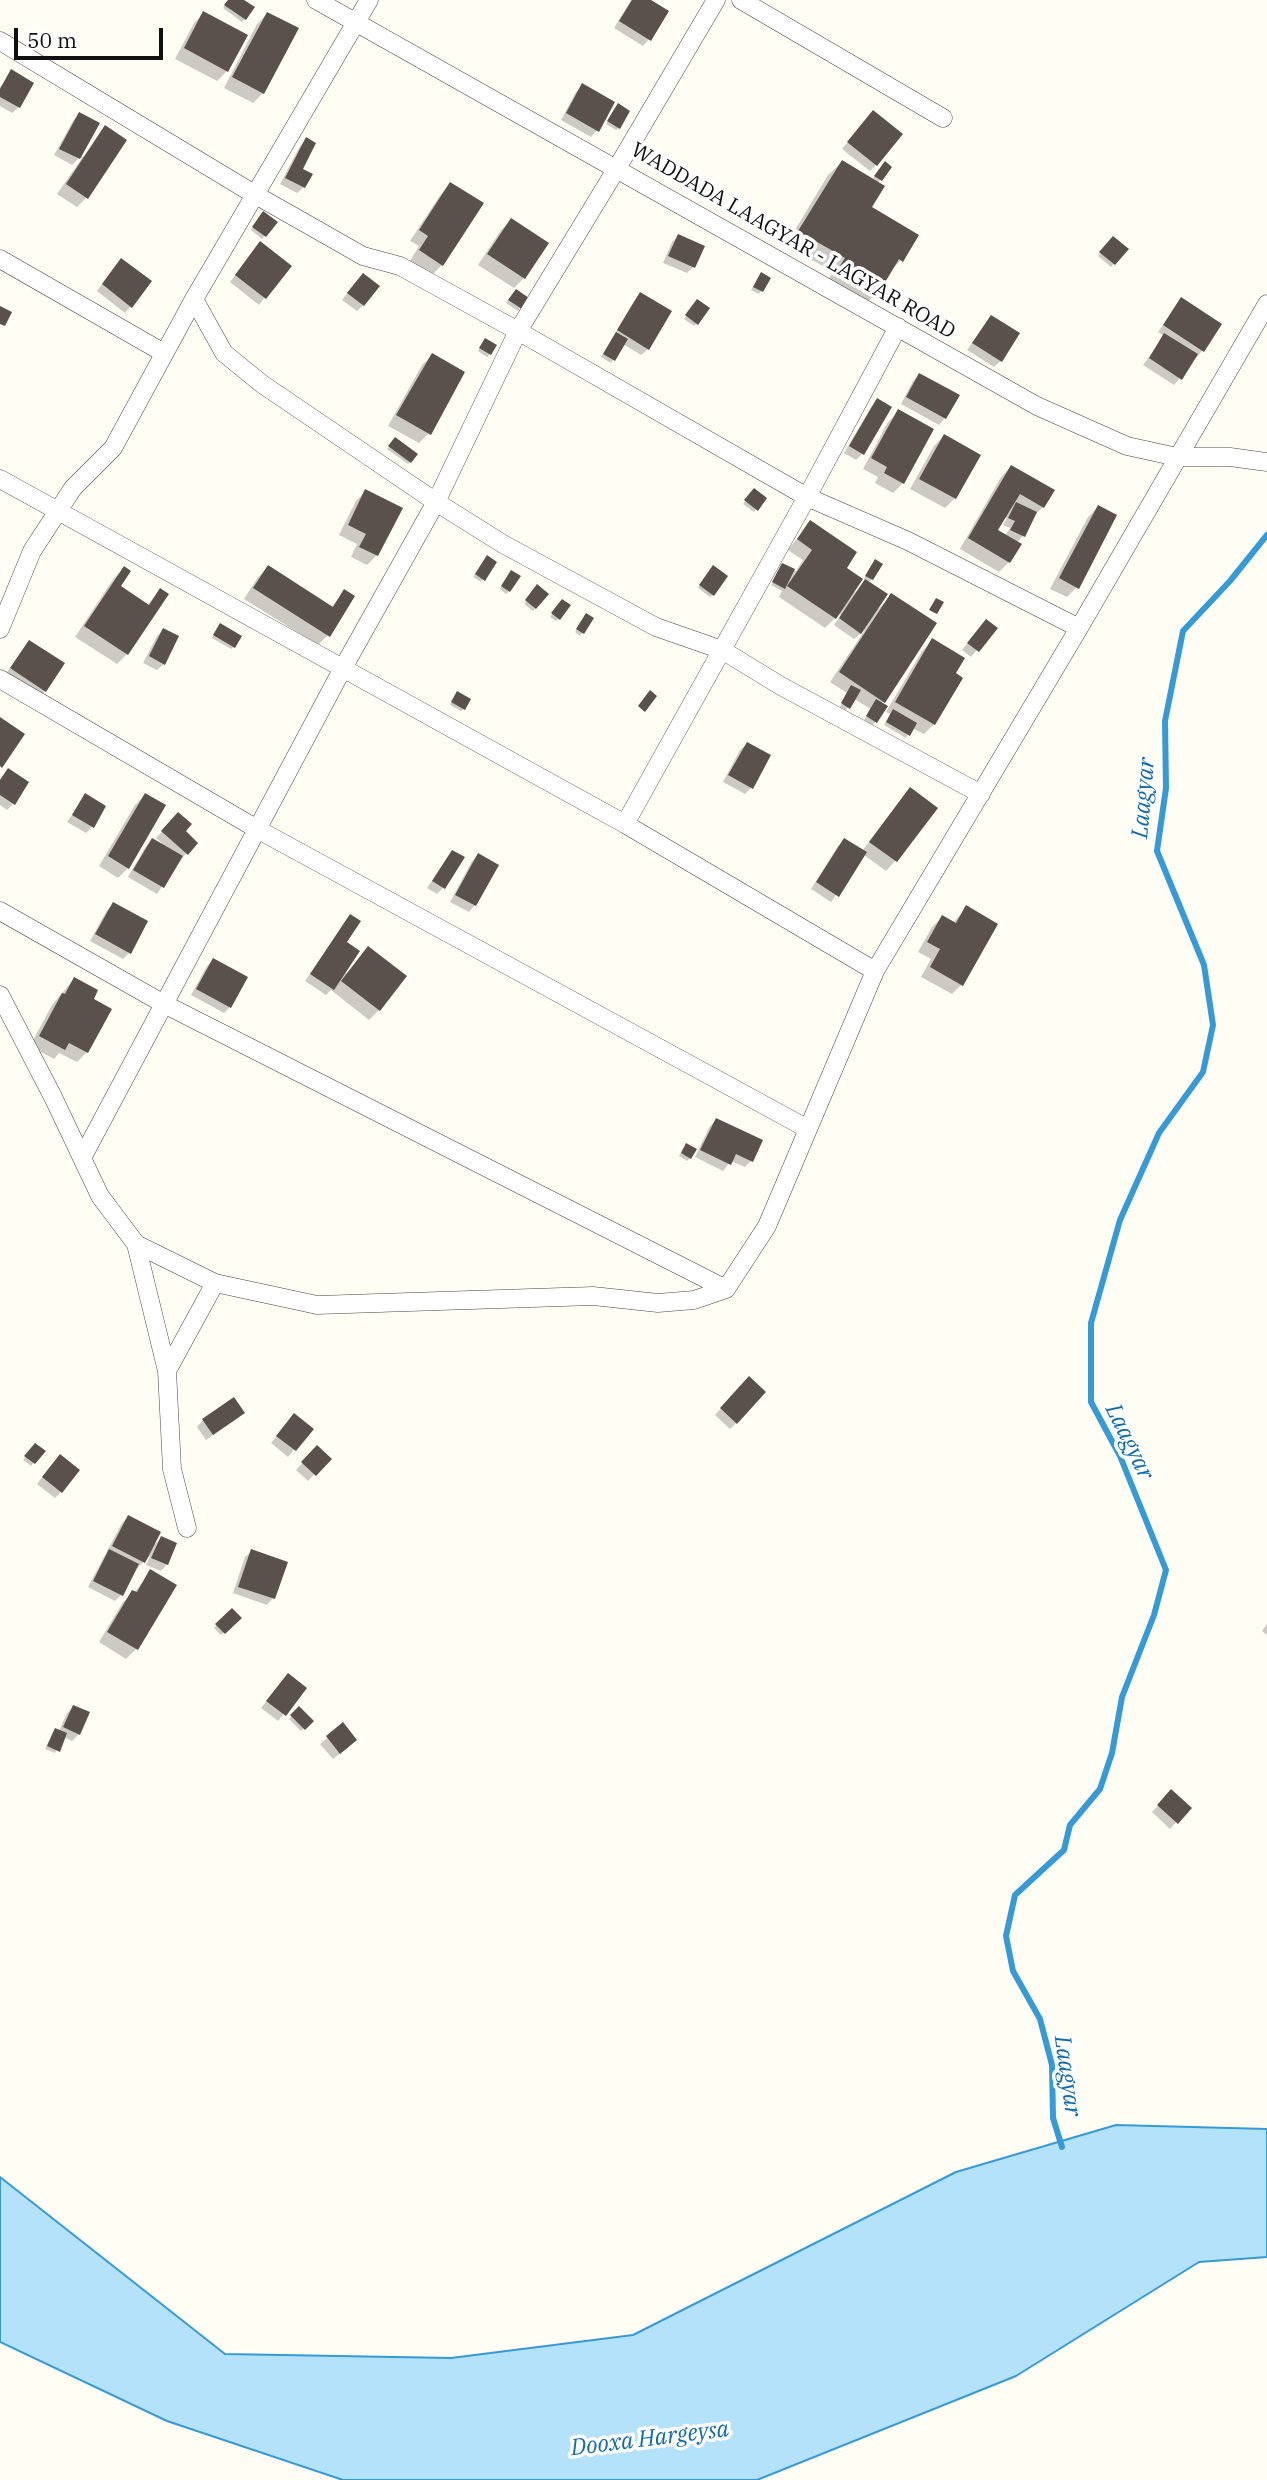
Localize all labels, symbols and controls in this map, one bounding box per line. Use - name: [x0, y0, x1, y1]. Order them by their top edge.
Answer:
- scale bar: [18, 14, 166, 58]
- text: 50 m: [27, 26, 77, 54]
- street label: WADDADA LAAGYAR - LAGYAR ROAD: [626, 137, 960, 345]
- water label: Laagyar: [1127, 756, 1161, 840]
- water label: Laagyar: [1099, 1399, 1159, 1485]
- water label: Laagyar: [1048, 2034, 1086, 2118]
- water label: Dooxa Hargeysa: [569, 2416, 731, 2462]

